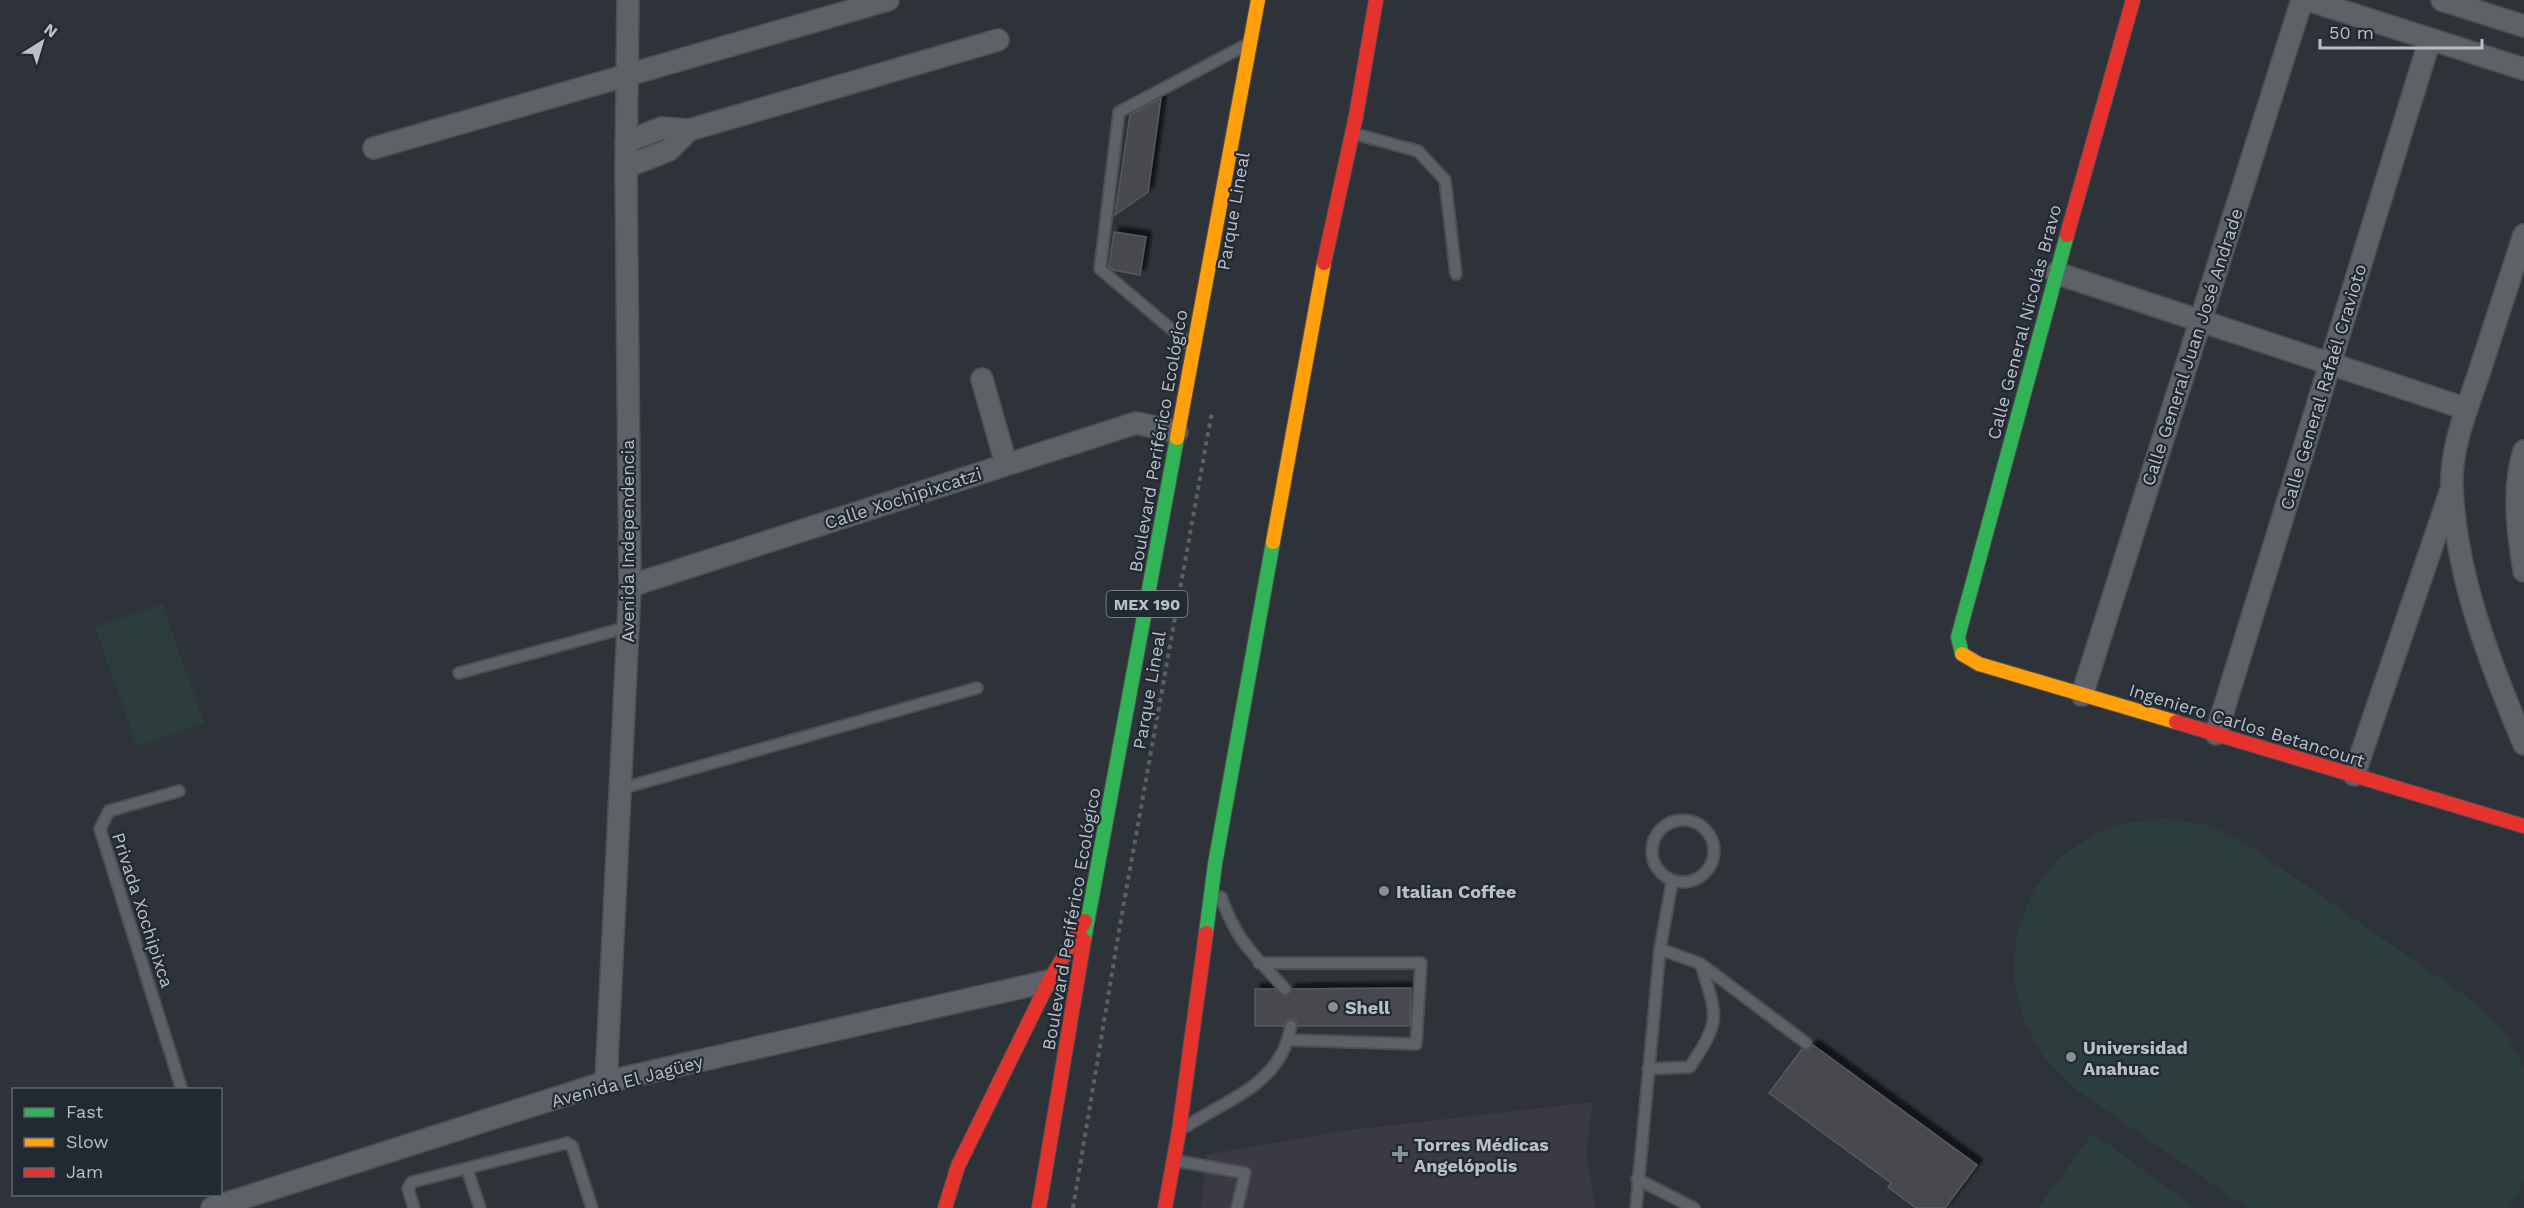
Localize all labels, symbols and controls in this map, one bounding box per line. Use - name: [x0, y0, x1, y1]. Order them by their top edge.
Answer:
- north arrow: [12, 12, 72, 72]
- scale bar: [2320, 12, 2482, 50]
- text: N: [40, 19, 61, 42]
- text: 50 m: [2329, 22, 2374, 43]
- street label: Parque Lineal: [1212, 150, 1254, 272]
- street label: Calle General Nicolás Bravo: [1982, 202, 2066, 442]
- street label: Calle General Juan José Andrade: [2137, 206, 2247, 488]
- street label: Calle General Rafaél Cravioto: [2276, 262, 2370, 512]
- street label: Boulevard Periférico Ecológico: [1125, 308, 1191, 574]
- street label: Avenida Independencia: [617, 440, 638, 642]
- street label: Calle Xochipixcatzi: [822, 463, 984, 533]
- road number: MEX 190: [1106, 591, 1188, 617]
- street label: Parque Lineal: [1128, 629, 1170, 751]
- street label: Ingeniero Carlos Betancourt: [2127, 679, 2368, 771]
- street label: Boulevard Periférico Ecológico: [1038, 786, 1104, 1052]
- street label: Privada Xochipixca: [108, 830, 178, 990]
- place label: Italian Coffee: [1396, 881, 1516, 902]
- marker: Italian Coffee: [1377, 884, 1391, 898]
- place label: Shell: [1345, 997, 1390, 1018]
- marker: Shell: [1326, 1000, 1340, 1014]
- place label: Universidad Anahuac: [2083, 1037, 2188, 1079]
- street label: Avenida El Jagüey: [549, 1050, 706, 1111]
- marker: Universidad Anahuac: [2064, 1050, 2078, 1064]
- legend: [12, 1088, 222, 1196]
- text: Fast: [66, 1101, 104, 1122]
- text: Slow: [66, 1131, 109, 1152]
- place label: Torres Médicas Angelópolis: [1414, 1134, 1549, 1176]
- marker: Torres Médicas Angelópolis: [1391, 1145, 1409, 1163]
- text: Jam: [66, 1161, 103, 1182]

